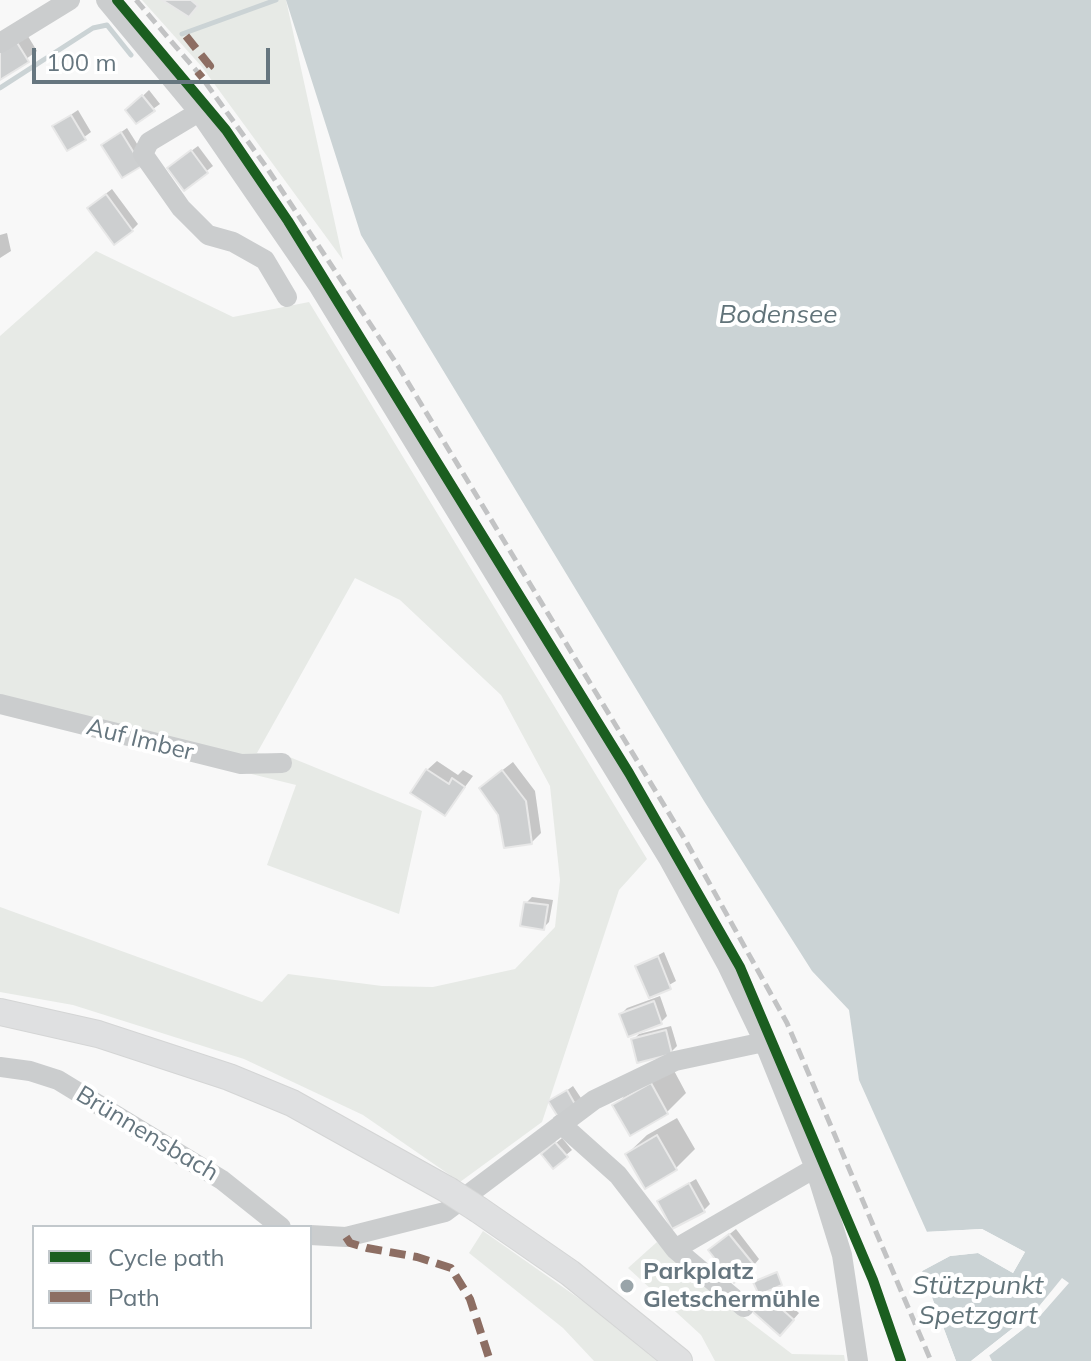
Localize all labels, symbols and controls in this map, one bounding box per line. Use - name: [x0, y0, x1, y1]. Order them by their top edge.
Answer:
- scale bar: [36, 32, 274, 82]
- text: 100 m: [46, 47, 117, 77]
- water label: Bodensee: [719, 299, 837, 331]
- street label: Auf Imber: [83, 713, 197, 767]
- street label: Brünnensbach: [71, 1080, 223, 1188]
- legend: [32, 1225, 312, 1329]
- text: Cycle path: [108, 1242, 225, 1272]
- place label: Parkplatz Gletschermühle: [643, 1258, 820, 1314]
- water label: Stützpunkt Spetzgart: [913, 1270, 1043, 1332]
- marker: Parkplatz Gletschermühle: [618, 1277, 636, 1295]
- text: Path: [108, 1282, 160, 1312]

